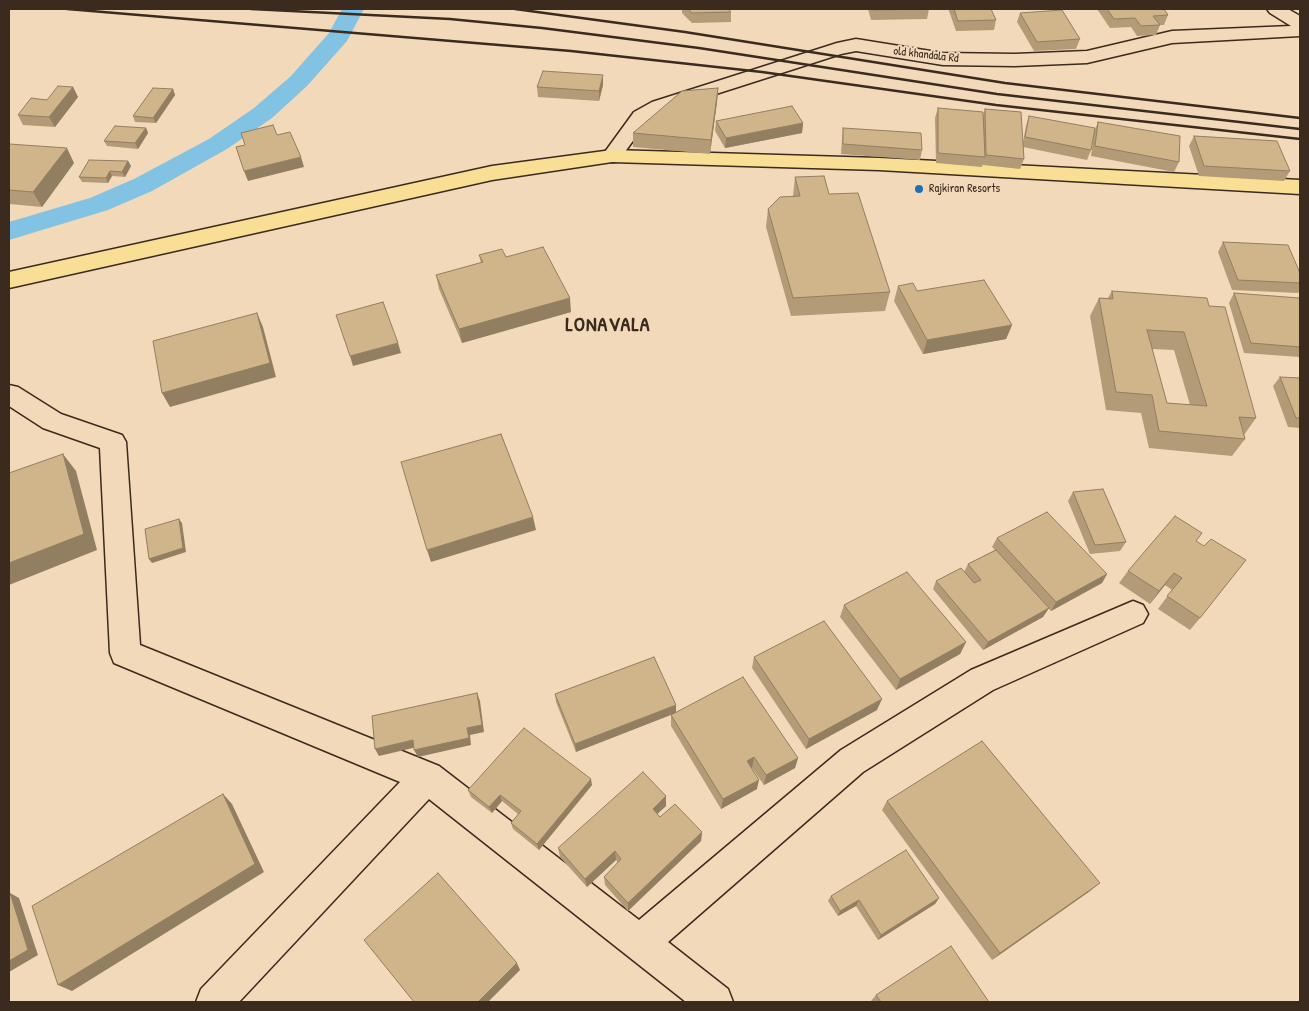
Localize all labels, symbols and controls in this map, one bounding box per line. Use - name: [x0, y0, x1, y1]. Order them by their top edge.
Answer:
- street label: old khandala Rd: [892, 44, 960, 66]
- place label: Rajkiran Resorts: [929, 182, 1000, 196]
- marker: Rajkiran Resorts: [913, 183, 925, 195]
- district label: LONAVALA: [564, 314, 652, 338]

